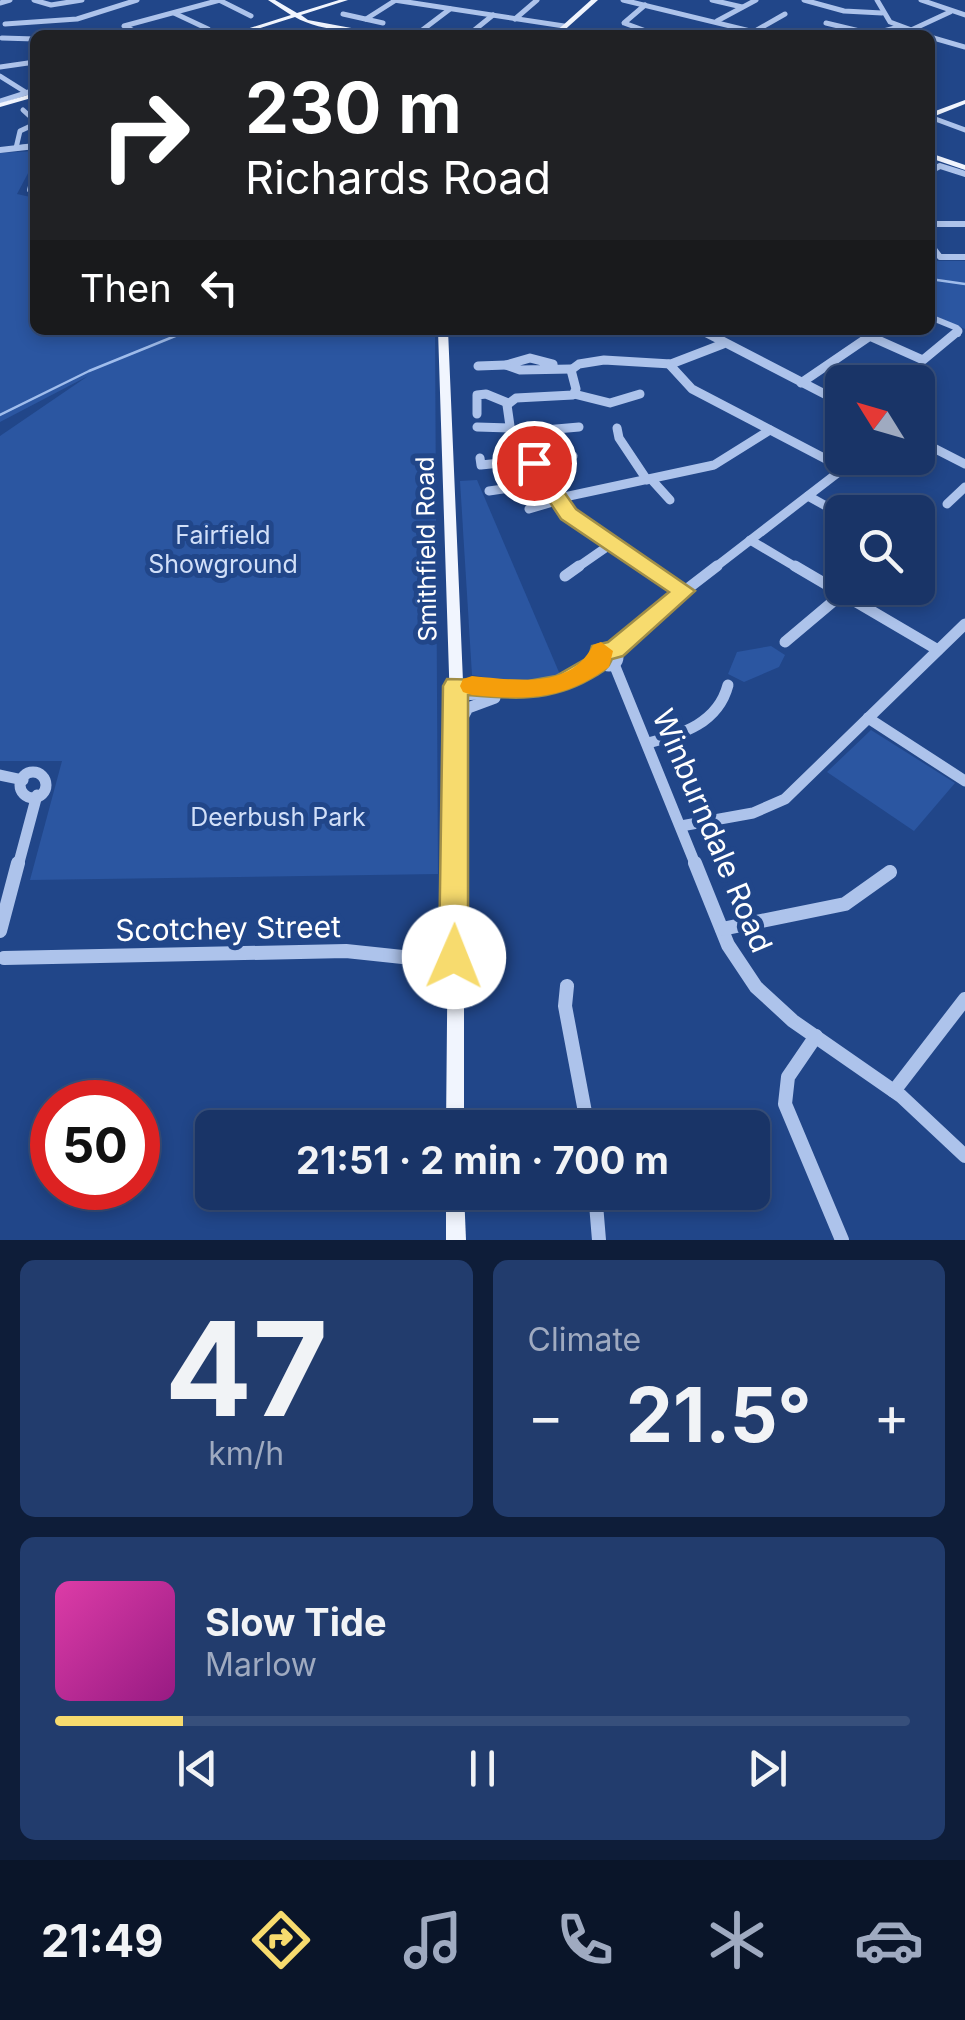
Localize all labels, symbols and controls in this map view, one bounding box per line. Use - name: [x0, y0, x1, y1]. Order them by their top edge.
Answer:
- text: 230 m: [245, 65, 462, 150]
- icon: right: [80, 70, 210, 200]
- text: Richards Road: [245, 150, 551, 205]
- icon: left: [192, 260, 247, 315]
- text: Then: [80, 265, 172, 311]
- north arrow: [825, 365, 935, 475]
- map controls: [825, 365, 935, 605]
- pin: [492, 421, 577, 506]
- icon: arrive: [507, 436, 562, 491]
- street label: Smithfield Road: [409, 456, 443, 642]
- button: search: [825, 495, 935, 605]
- park label: Fairfield Showground: [148, 520, 298, 579]
- street label: Winburndale Road: [645, 703, 780, 958]
- park label: Deerbush Park: [190, 802, 366, 832]
- position arrow: [402, 905, 506, 1009]
- street label: Scotchey Street: [115, 908, 341, 948]
- speed limit sign: 50: [30, 1080, 160, 1210]
- text: 21:51 · 2 min · 700 m: [296, 1137, 669, 1183]
- text: 47: [164, 1290, 328, 1447]
- text: Climate: [528, 1320, 641, 1359]
- text: 21.5°: [626, 1369, 812, 1460]
- text: −: [528, 1383, 564, 1449]
- text: +: [874, 1383, 910, 1449]
- text: km/h: [208, 1434, 284, 1473]
- text: Slow Tide: [205, 1599, 387, 1645]
- text: Marlow: [205, 1645, 317, 1684]
- icon: previous: [170, 1741, 225, 1796]
- icon: pause: [455, 1741, 510, 1796]
- icon: next: [740, 1741, 795, 1796]
- icon: directions: [246, 1905, 316, 1975]
- icon: music: [398, 1905, 468, 1975]
- icon: phone: [550, 1905, 620, 1975]
- icon: climate: [702, 1905, 772, 1975]
- icon: car: [854, 1905, 924, 1975]
- text: 21:49: [41, 1913, 163, 1968]

